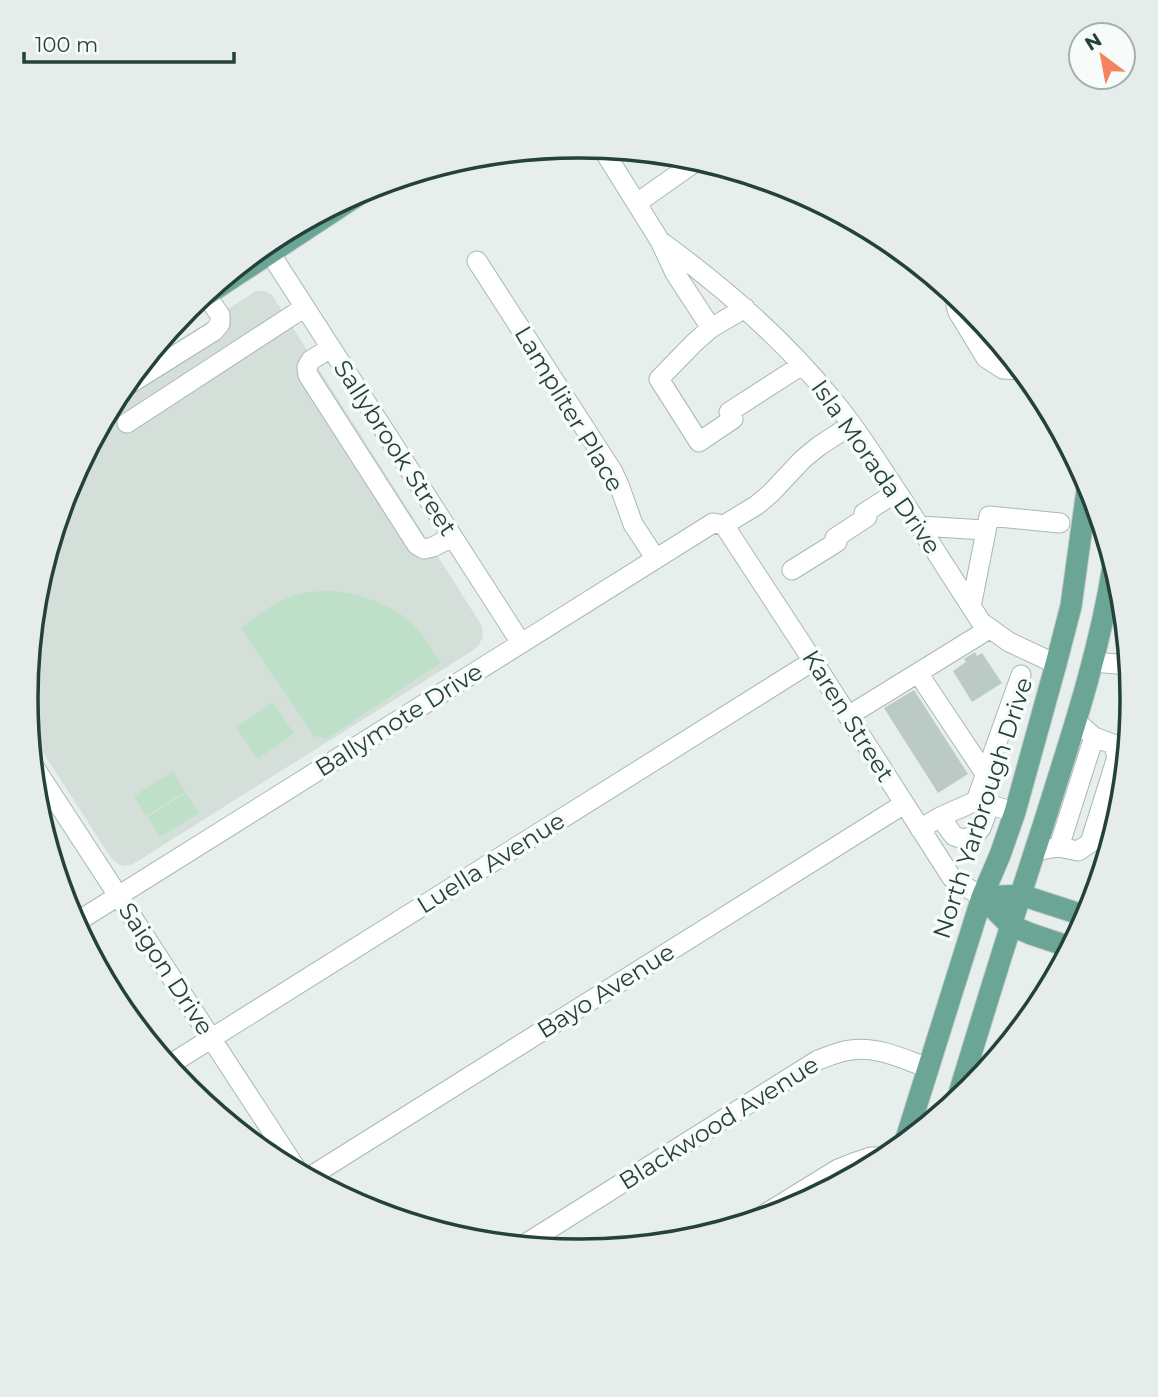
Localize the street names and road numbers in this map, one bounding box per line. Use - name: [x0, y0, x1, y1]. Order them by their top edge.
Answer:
- street label: Lampliter Place: [509, 321, 630, 497]
- street label: Sallybrook Street: [328, 354, 463, 541]
- street label: Isla Morada Drive: [805, 374, 947, 559]
- street label: Karen Street: [796, 645, 901, 787]
- street label: Ballymote Drive: [310, 657, 488, 783]
- street label: North Yarbrough Drive: [927, 674, 1038, 942]
- street label: Luella Avenue: [412, 806, 570, 920]
- street label: Saigon Drive: [113, 897, 220, 1040]
- street label: Bayo Avenue: [532, 937, 680, 1044]
- street label: Blackwood Avenue: [614, 1049, 824, 1196]

